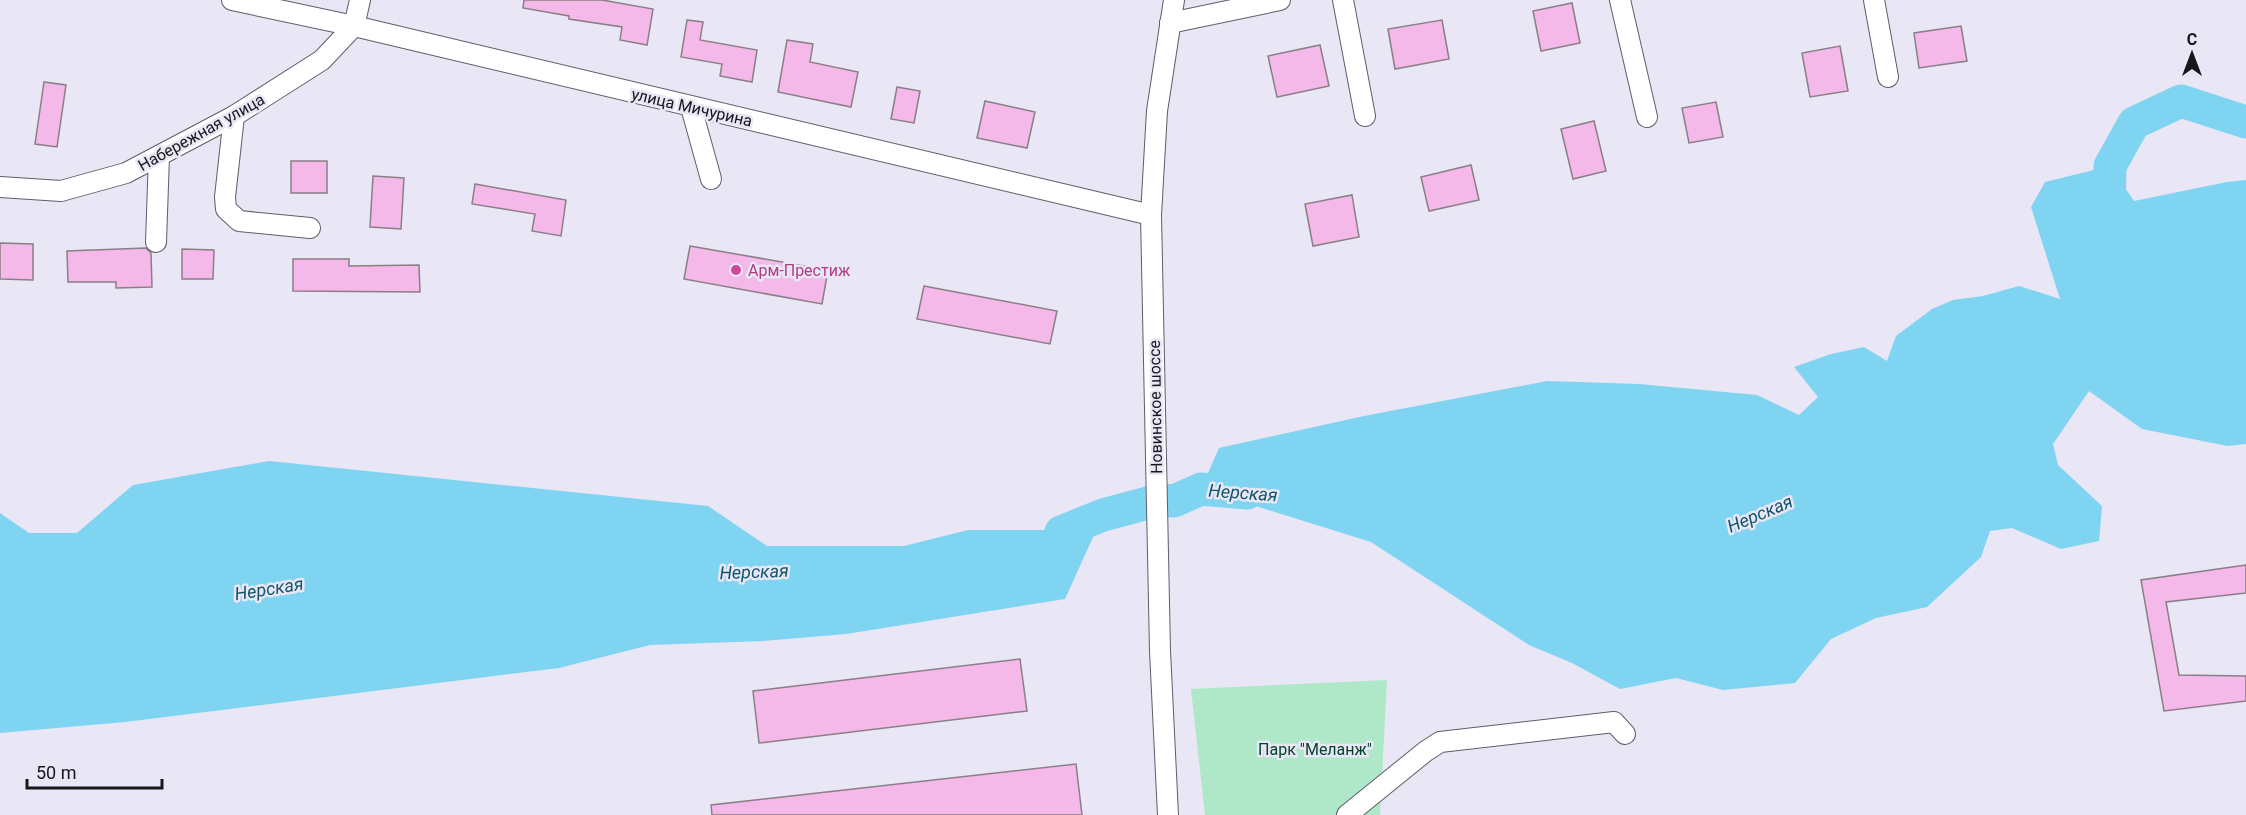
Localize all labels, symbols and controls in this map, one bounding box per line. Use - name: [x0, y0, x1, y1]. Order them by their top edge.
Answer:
- north arrow: [2162, 24, 2222, 84]
- text: С: [2187, 30, 2197, 49]
- street label: улица Мичурина: [630, 84, 754, 131]
- street label: Набережная улица: [135, 90, 268, 175]
- place label: Арм-Престиж: [748, 261, 851, 280]
- marker: Арм-Престиж: [729, 263, 743, 277]
- street label: Новинское шоссе: [1145, 340, 1166, 474]
- water label: Нерская: [1208, 480, 1278, 505]
- water label: Нерская: [1724, 490, 1796, 537]
- water label: Нерская: [719, 560, 789, 583]
- water label: Нерская: [233, 573, 305, 604]
- park label: Парк "Меланж": [1258, 740, 1372, 759]
- scale bar: [27, 752, 162, 790]
- text: 50 m: [36, 762, 76, 783]

